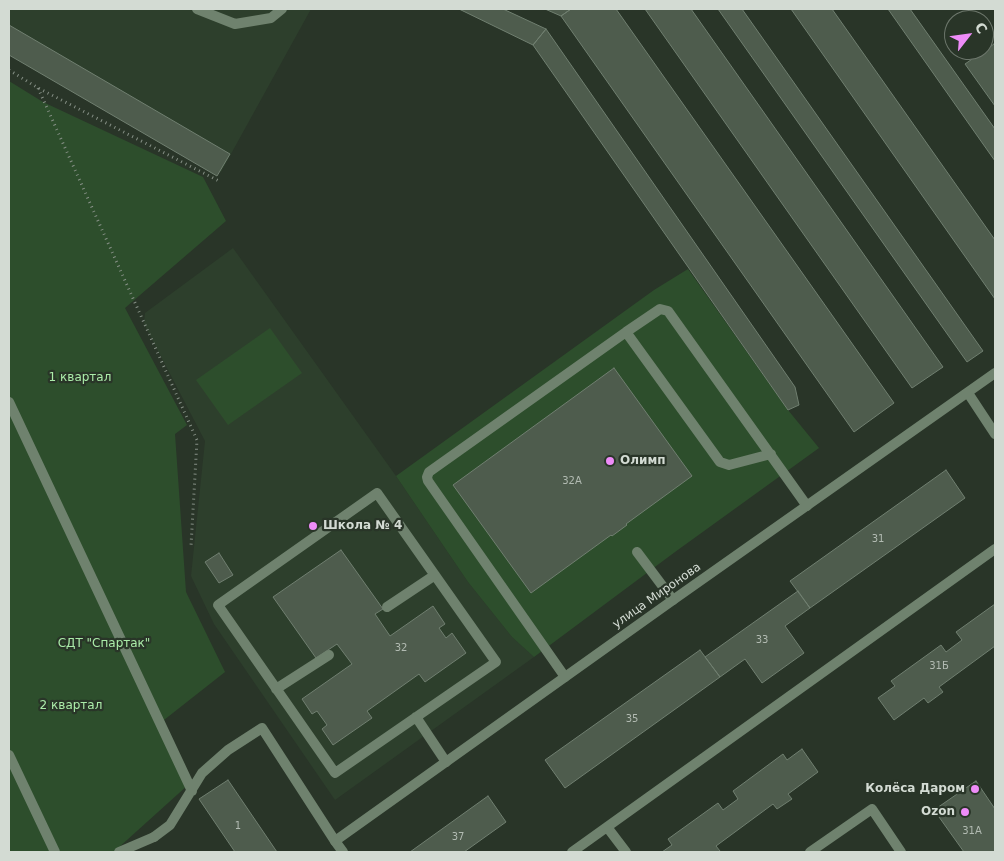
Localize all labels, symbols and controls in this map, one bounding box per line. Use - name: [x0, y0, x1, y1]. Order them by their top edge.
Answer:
- north arrow: [944, 10, 994, 60]
- text: С: [972, 20, 991, 36]
- park label: 1 квартал: [49, 371, 111, 385]
- place label: Олимп: [620, 454, 665, 468]
- marker: Олимп: [604, 455, 616, 467]
- house number: 32А: [562, 475, 582, 487]
- place label: Школа № 4: [323, 519, 402, 533]
- marker: Школа № 4: [307, 520, 319, 532]
- house number: 31: [872, 533, 884, 545]
- street label: улица Миронова: [610, 560, 704, 632]
- house number: 33: [756, 634, 768, 646]
- park label: СДТ "Спартак": [58, 637, 150, 651]
- house number: 32: [395, 642, 407, 654]
- house number: 31Б: [929, 660, 949, 672]
- park label: 2 квартал: [40, 699, 102, 713]
- house number: 35: [626, 713, 638, 725]
- place label: Колёса Даром: [865, 782, 965, 796]
- marker: Колёса Даром: [969, 783, 981, 795]
- place label: Ozon: [921, 805, 955, 819]
- marker: Ozon: [959, 806, 971, 818]
- house number: 1: [235, 820, 241, 832]
- house number: 31А: [962, 825, 982, 837]
- house number: 37: [452, 831, 464, 843]

